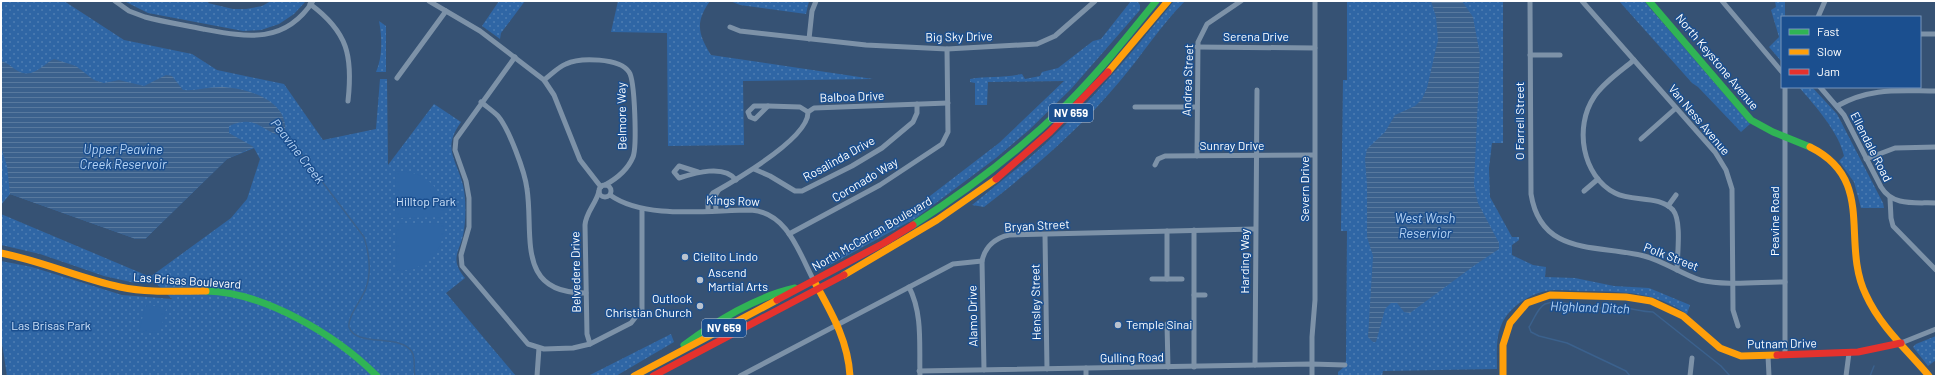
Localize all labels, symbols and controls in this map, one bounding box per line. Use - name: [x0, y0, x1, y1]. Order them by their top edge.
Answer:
- street label: North Keystone Avenue: [1674, 11, 1762, 112]
- legend: [1781, 16, 1921, 88]
- text: Fast: [1817, 24, 1840, 38]
- street label: Big Sky Drive: [925, 28, 993, 44]
- street label: Serena Drive: [1223, 29, 1289, 43]
- street label: Andrea Street: [1179, 44, 1195, 116]
- text: Slow: [1817, 44, 1842, 58]
- text: Jam: [1817, 64, 1840, 78]
- street label: Van Ness Avenue: [1666, 81, 1733, 157]
- street label: Belmore Way: [613, 82, 629, 150]
- street label: O Farrell Street: [1512, 82, 1526, 160]
- street label: Balboa Drive: [819, 88, 885, 104]
- road number: NV 659: [1049, 104, 1093, 122]
- street label: Ellendale Road: [1848, 109, 1895, 184]
- water label: Peavine Creek: [268, 115, 329, 187]
- street label: Rosalinda Drive: [800, 133, 877, 184]
- street label: Sunray Drive: [1200, 138, 1264, 152]
- water label: Upper Peavine Creek Reservoir: [80, 141, 167, 172]
- street label: Coronado Way: [829, 154, 900, 204]
- street label: Severn Drive: [1297, 156, 1311, 222]
- street label: Peavine Road: [1767, 186, 1781, 256]
- street label: Kings Row: [706, 192, 760, 208]
- street label: North McCarran Boulevard: [809, 193, 934, 273]
- park label: Hilltop Park: [396, 194, 456, 208]
- water label: West Wash Reservior: [1395, 210, 1455, 241]
- street label: Bryan Street: [1004, 216, 1070, 234]
- street label: Harding Way: [1237, 228, 1251, 293]
- street label: Belvedere Drive: [567, 231, 583, 313]
- street label: Polk Street: [1642, 239, 1701, 273]
- place label: Cielito Lindo: [693, 249, 758, 263]
- marker: Cielito Lindo: [680, 252, 690, 262]
- street label: Hensley Street: [1027, 264, 1043, 340]
- place label: Ascend Martial Arts: [708, 265, 768, 293]
- street label: Las Brisas Boulevard: [133, 269, 242, 291]
- marker: Ascend Martial Arts: [695, 275, 705, 285]
- street label: Alamo Drive: [964, 285, 980, 347]
- place label: Outlook Christian Church: [605, 291, 692, 319]
- water label: Highland Ditch: [1550, 298, 1630, 316]
- marker: Outlook Christian Church: [695, 301, 705, 311]
- place label: Temple Sinai: [1126, 317, 1192, 331]
- park label: Las Brisas Park: [11, 318, 91, 332]
- road number: NV 659: [702, 319, 746, 337]
- marker: Temple Sinai: [1113, 320, 1123, 330]
- street label: Putnam Drive: [1747, 335, 1817, 351]
- street label: Gulling Road: [1100, 349, 1164, 365]

